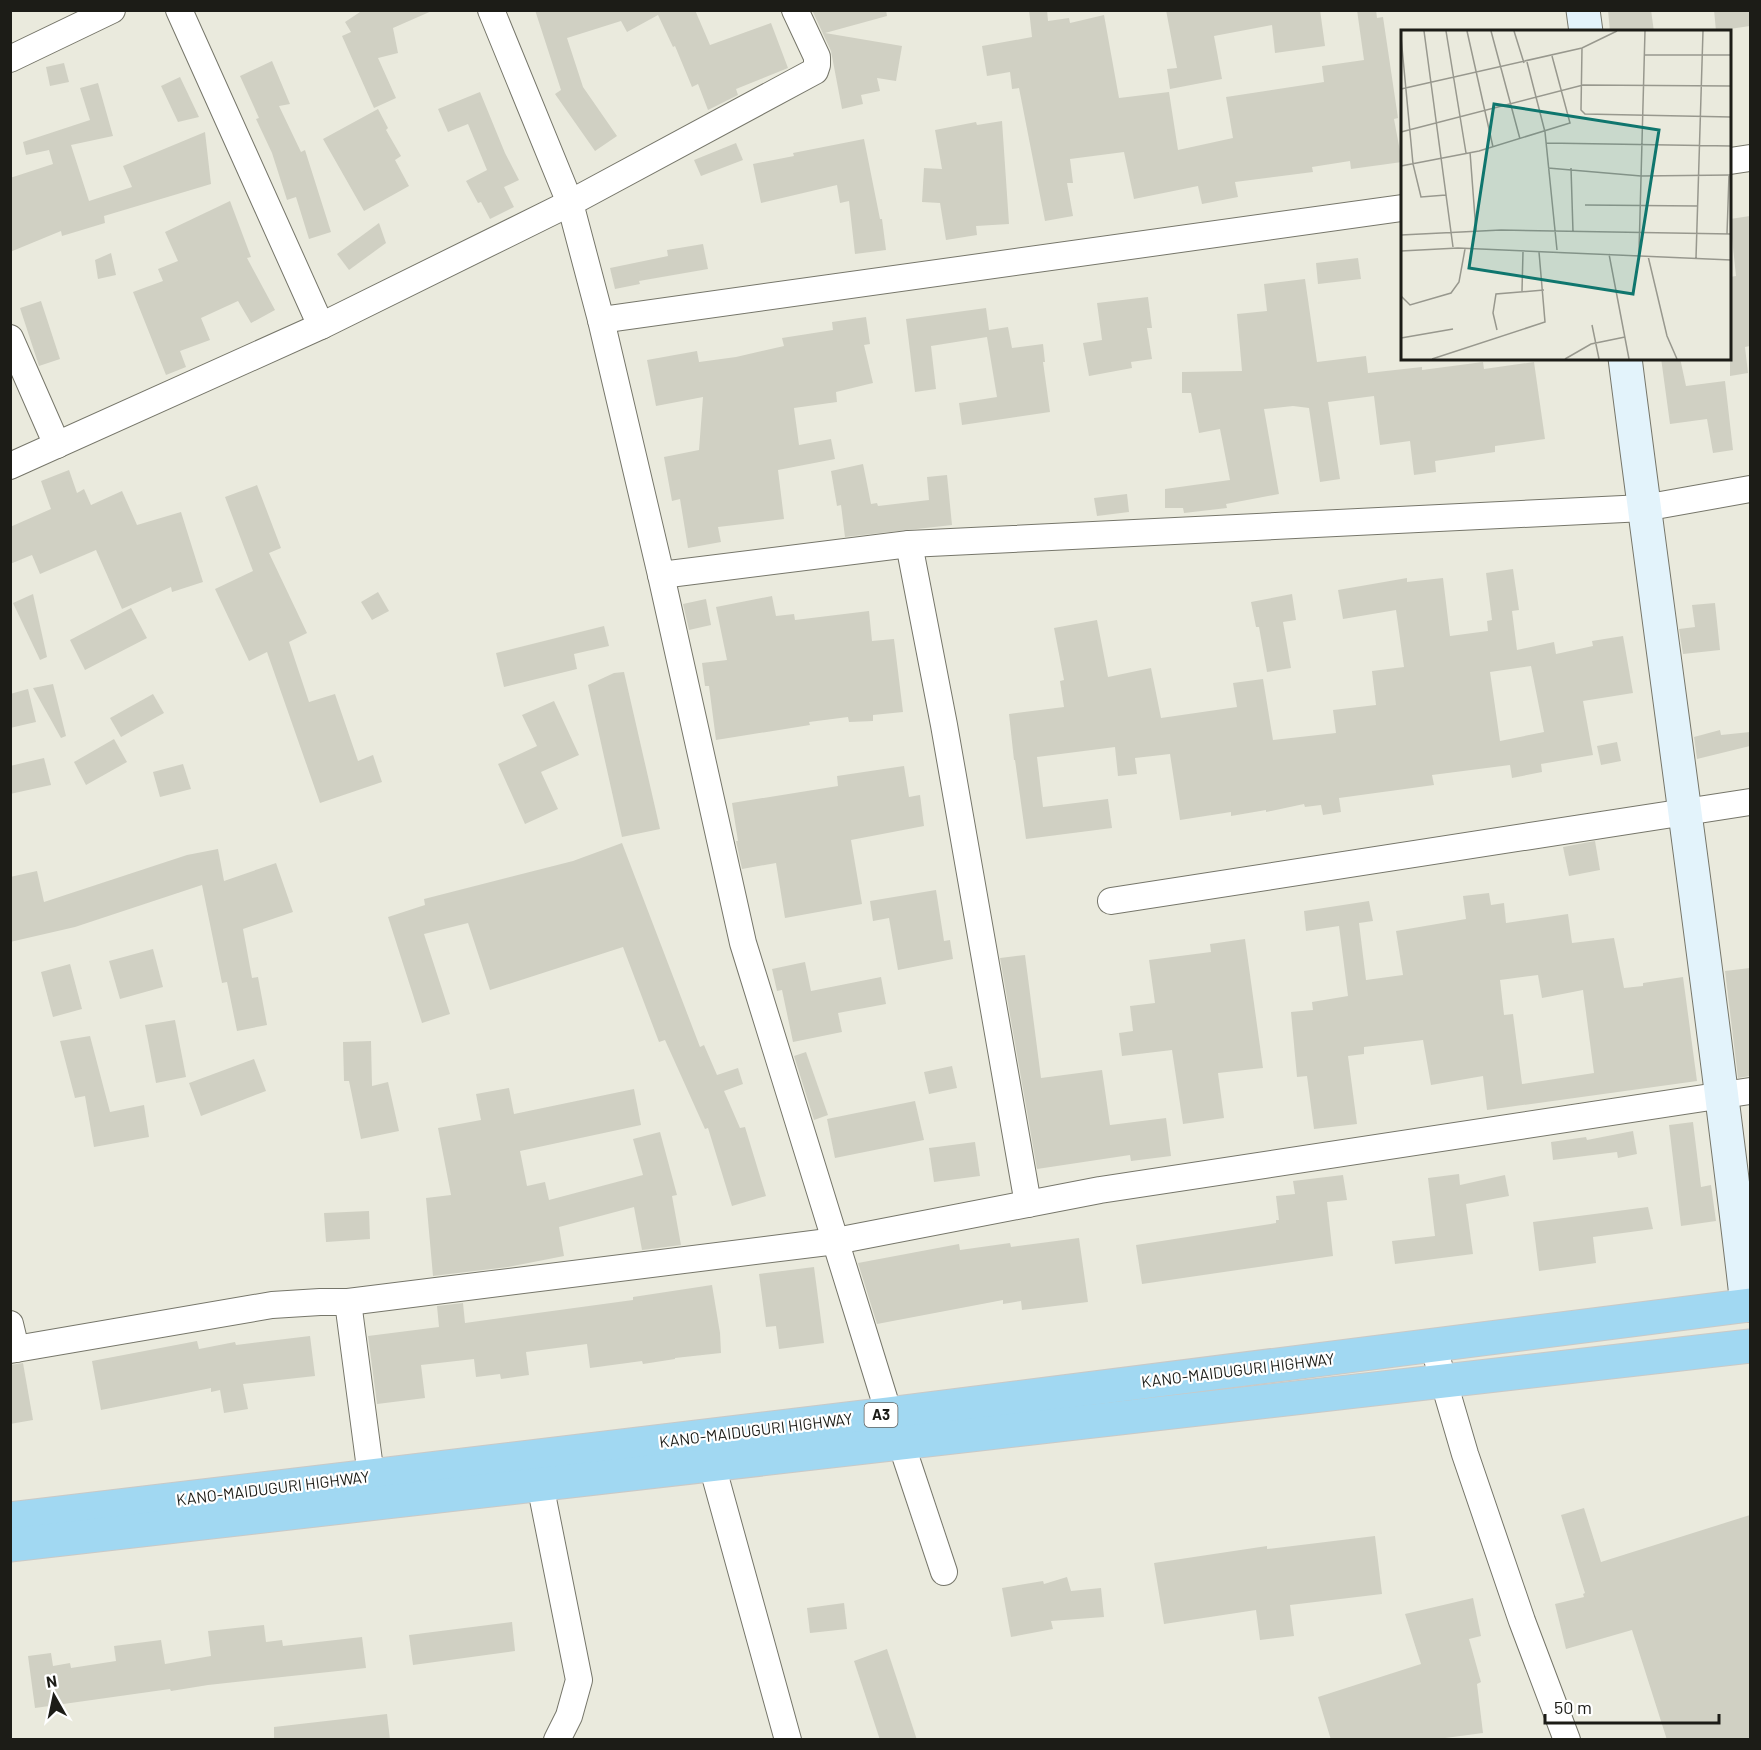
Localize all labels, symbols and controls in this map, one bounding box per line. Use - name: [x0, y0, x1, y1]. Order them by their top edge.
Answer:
- inset map: [1401, 30, 1731, 360]
- street label: KANO-MAIDUGURI HIGHWAY: [1140, 1348, 1336, 1391]
- road number: A3: [864, 1403, 898, 1427]
- street label: KANO-MAIDUGURI HIGHWAY: [658, 1408, 854, 1451]
- street label: KANO-MAIDUGURI HIGHWAY: [175, 1466, 371, 1509]
- north arrow: [24, 1666, 84, 1726]
- text: N: [45, 1670, 58, 1691]
- scale bar: [1545, 1687, 1719, 1725]
- text: 50 m: [1554, 1696, 1592, 1718]

